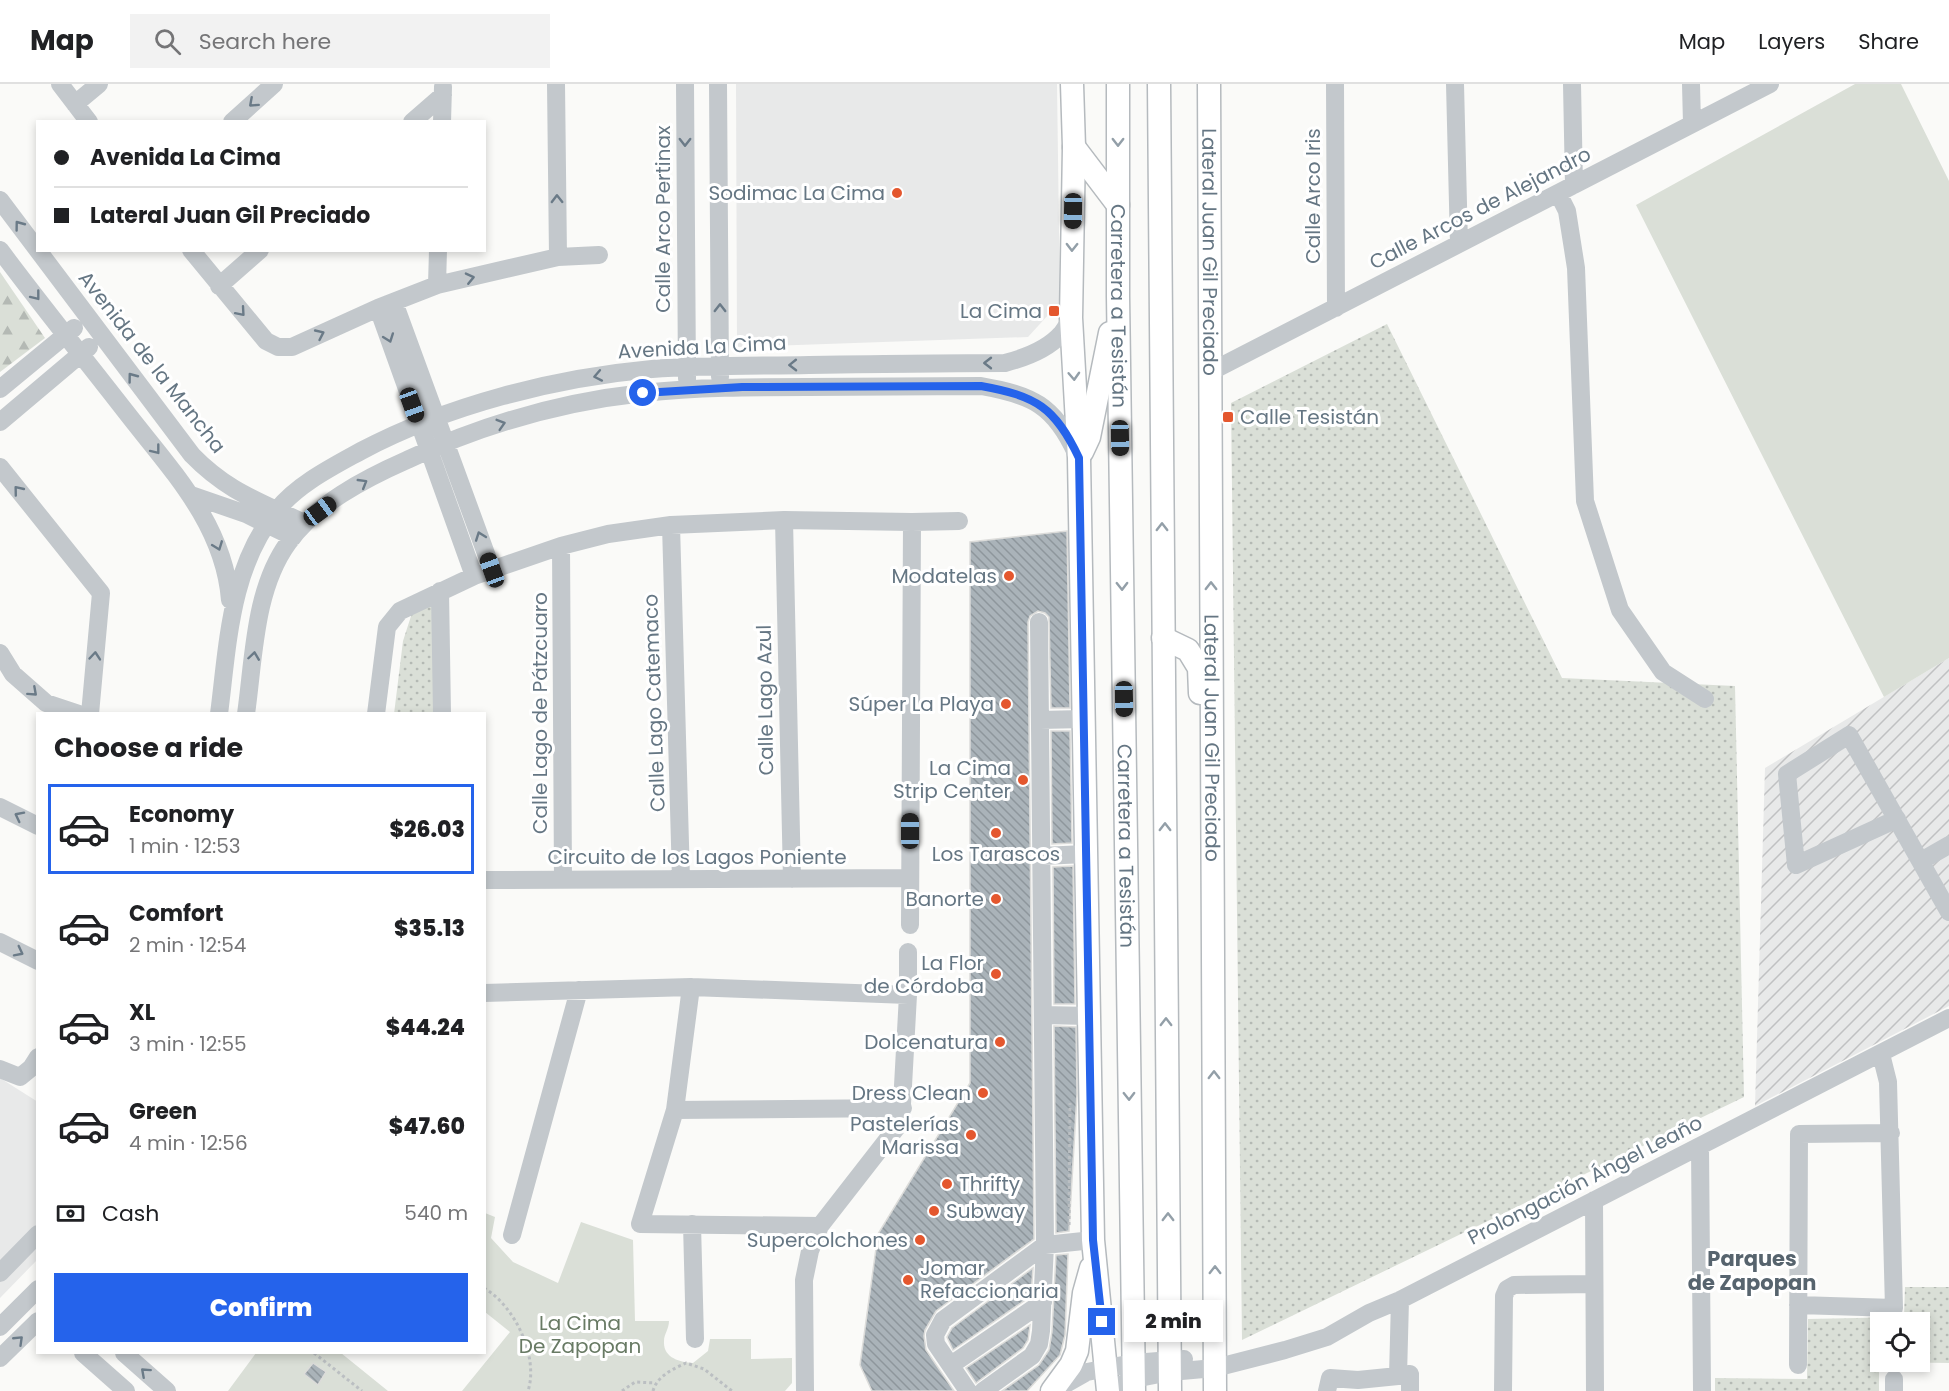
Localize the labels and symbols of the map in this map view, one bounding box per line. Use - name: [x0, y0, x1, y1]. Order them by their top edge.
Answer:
- one-way arrow: [249, 96, 260, 107]
- street label: Calle Arco Pertinax: [649, 125, 677, 313]
- street label: Lateral Juan Gil Preciado: [1195, 128, 1224, 376]
- street label: Calle Arco Iris: [1299, 128, 1327, 264]
- one-way arrow: [679, 138, 691, 147]
- one-way arrow: [1112, 138, 1124, 147]
- street label: Calle Arcos de Alejandro: [1364, 140, 1596, 276]
- place label: Sodimac La Cima: [708, 179, 885, 207]
- marker: Sodimac La Cima: [890, 186, 904, 200]
- car: [1064, 193, 1082, 229]
- one-way arrow: [551, 194, 564, 203]
- street label: Carretera a Tesistán: [1104, 204, 1134, 408]
- one-way arrow: [15, 221, 26, 232]
- one-way arrow: [1066, 243, 1078, 252]
- street label: Avenida de la Mancha: [72, 265, 232, 459]
- one-way arrow: [464, 272, 474, 285]
- one-way arrow: [29, 290, 40, 301]
- place label: La Cima: [960, 297, 1042, 325]
- one-way arrow: [714, 304, 726, 313]
- marker: La Cima: [1047, 304, 1061, 318]
- one-way arrow: [234, 305, 245, 316]
- street label: Avenida La Cima: [617, 329, 787, 365]
- one-way arrow: [314, 330, 325, 342]
- one-way arrow: [381, 332, 394, 343]
- one-way arrow: [983, 357, 992, 369]
- one-way arrow: [788, 359, 797, 371]
- one-way arrow: [593, 369, 603, 382]
- one-way arrow: [129, 372, 140, 383]
- one-way arrow: [1067, 372, 1080, 381]
- route start: [629, 379, 656, 406]
- car: [397, 385, 427, 425]
- place label: Calle Tesistán: [1240, 403, 1379, 431]
- marker: Calle Tesistán: [1221, 410, 1235, 424]
- one-way arrow: [495, 418, 506, 431]
- car: [1111, 420, 1129, 456]
- one-way arrow: [148, 443, 159, 454]
- one-way arrow: [357, 478, 367, 490]
- one-way arrow: [15, 486, 26, 497]
- car: [300, 493, 340, 529]
- one-way arrow: [1156, 522, 1168, 531]
- one-way arrow: [474, 531, 487, 541]
- one-way arrow: [211, 540, 223, 551]
- car: [477, 550, 507, 590]
- place label: Modatelas: [891, 562, 997, 590]
- marker: Modatelas: [1002, 569, 1016, 583]
- one-way arrow: [1116, 581, 1128, 590]
- one-way arrow: [1205, 581, 1217, 590]
- street label: Calle Lago de Pátzcuaro: [526, 592, 554, 834]
- street label: Calle Lago Catemaco: [636, 594, 672, 812]
- street label: Lateral Juan Gil Preciado: [1197, 614, 1227, 862]
- street label: Calle Lago Azul: [750, 624, 780, 776]
- one-way arrow: [88, 651, 101, 660]
- one-way arrow: [248, 651, 260, 661]
- car: [1115, 681, 1133, 717]
- one-way arrow: [27, 685, 37, 696]
- place label: Súper La Playa: [848, 690, 994, 718]
- marker: Súper La Playa: [999, 697, 1013, 711]
- street label: Carretera a Tesistán: [1111, 744, 1142, 948]
- place label: La Cima Strip Center: [893, 754, 1011, 805]
- marker: La Cima Strip Center: [1016, 773, 1030, 787]
- one-way arrow: [14, 812, 25, 824]
- car: [901, 813, 919, 849]
- one-way arrow: [1159, 822, 1171, 831]
- marker: Los Tarascos: [989, 826, 1003, 840]
- place label: Los Tarascos: [932, 840, 1060, 868]
- street label: Circuito de los Lagos Poniente: [547, 843, 847, 871]
- place label: Banorte: [905, 885, 984, 913]
- marker: Banorte: [989, 892, 1003, 906]
- one-way arrow: [12, 945, 23, 956]
- place label: La Flor de Córdoba: [864, 949, 984, 1000]
- marker: La Flor de Córdoba: [989, 967, 1003, 981]
- one-way arrow: [1160, 1017, 1172, 1026]
- place label: Dolcenatura: [864, 1028, 988, 1056]
- marker: Dolcenatura: [993, 1035, 1007, 1049]
- one-way arrow: [1208, 1070, 1220, 1079]
- place label: Dress Clean: [852, 1079, 971, 1107]
- marker: Dress Clean: [976, 1086, 990, 1100]
- one-way arrow: [1123, 1091, 1135, 1100]
- street label: Prolongación Ángel Leaño: [1463, 1109, 1707, 1251]
- place label: Pastelerías Marissa: [850, 1110, 959, 1161]
- marker: Pastelerías Marissa: [964, 1128, 978, 1142]
- place label: Thrifty: [959, 1170, 1020, 1198]
- marker: Thrifty: [940, 1177, 954, 1191]
- place label: Subway: [946, 1197, 1025, 1225]
- marker: Subway: [927, 1204, 941, 1218]
- one-way arrow: [1162, 1212, 1174, 1221]
- place label: Supercolchones: [747, 1226, 908, 1254]
- marker: Supercolchones: [913, 1233, 927, 1247]
- district label: Parques de Zapopan: [1688, 1244, 1816, 1297]
- place label: Jomar Refaccionaria: [920, 1254, 1059, 1305]
- one-way arrow: [1209, 1265, 1221, 1274]
- marker: Jomar Refaccionaria: [901, 1273, 915, 1287]
- callout: 2 min: [1123, 1301, 1222, 1343]
- route end: [1088, 1308, 1115, 1335]
- park label: La Cima De Zapopan: [519, 1309, 641, 1360]
- one-way arrow: [11, 1336, 22, 1347]
- one-way arrow: [141, 1368, 152, 1379]

